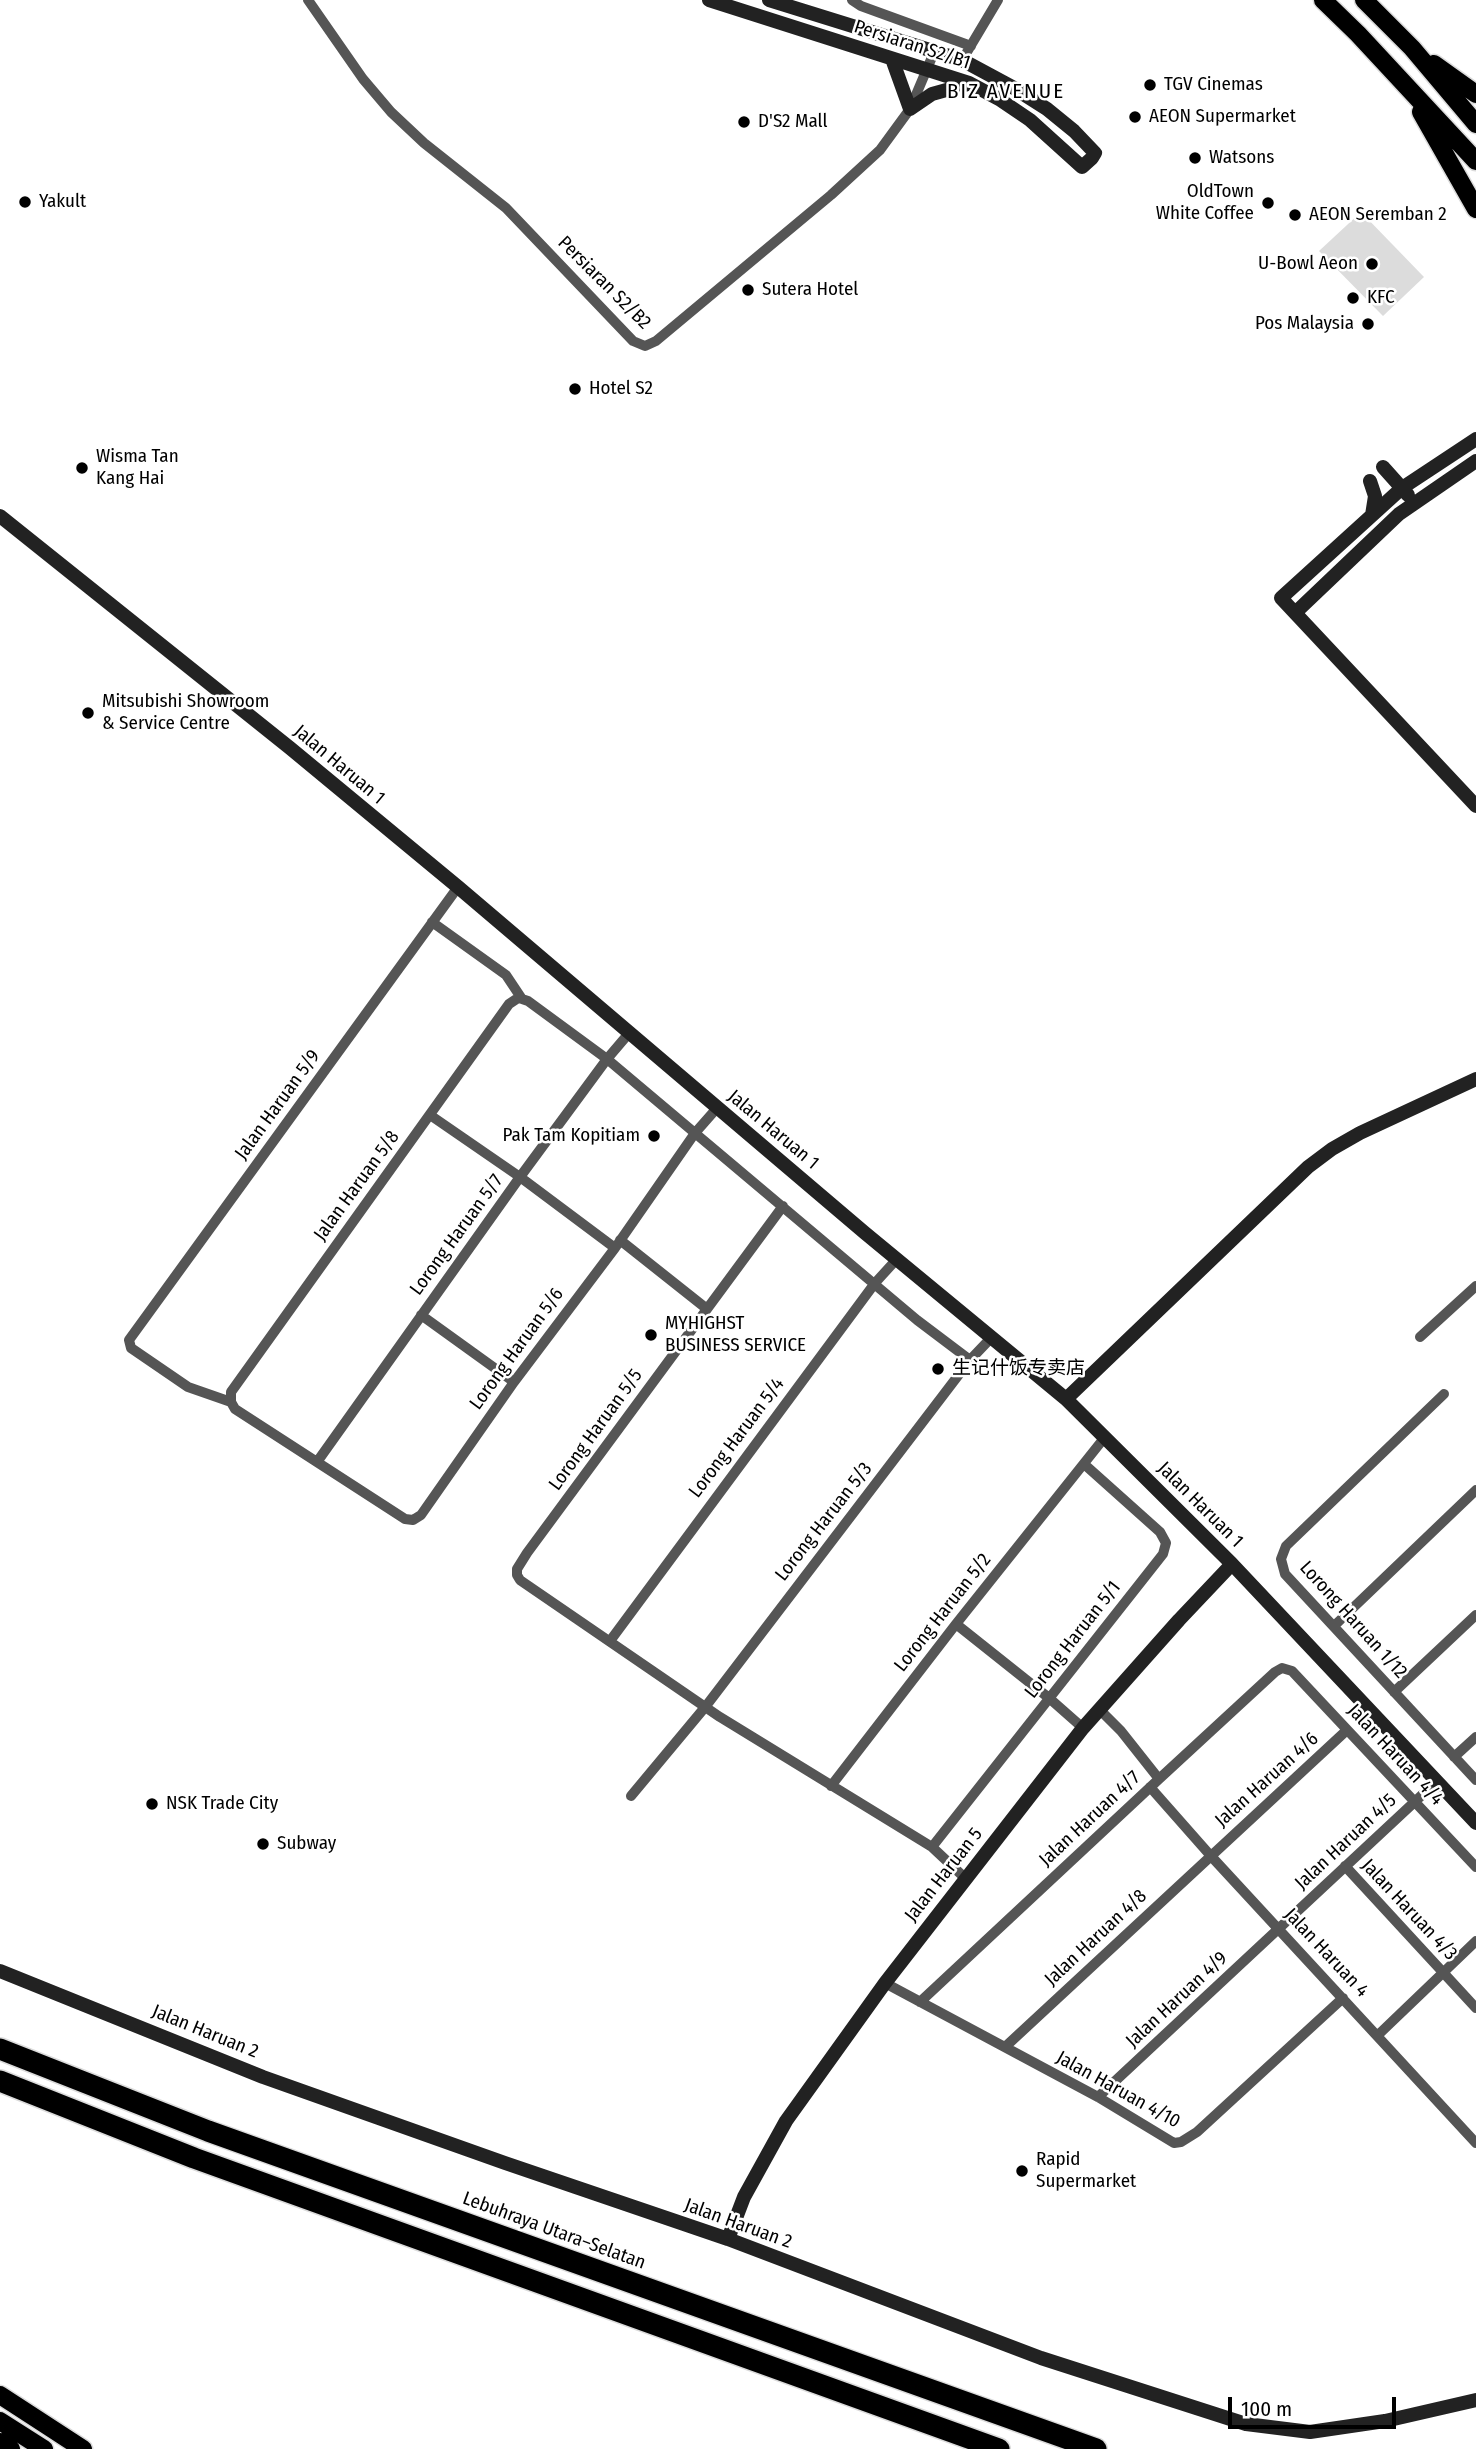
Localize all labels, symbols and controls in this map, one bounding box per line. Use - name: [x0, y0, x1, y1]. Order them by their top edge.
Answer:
- street label: Persiaran S2/B1: [851, 16, 973, 74]
- place label: TGV Cinemas: [1164, 74, 1263, 96]
- marker: TGV Cinemas: [1142, 77, 1158, 93]
- district label: BIZ AVENUE: [948, 79, 1064, 105]
- place label: AEON Supermarket: [1149, 106, 1296, 128]
- marker: AEON Supermarket: [1127, 109, 1143, 125]
- place label: D'S2 Mall: [758, 111, 828, 133]
- marker: D'S2 Mall: [736, 114, 752, 130]
- place label: Watsons: [1209, 147, 1274, 169]
- marker: Watsons: [1187, 150, 1203, 166]
- place label: OldTown White Coffee: [1156, 181, 1254, 225]
- place label: Yakult: [39, 191, 86, 213]
- marker: Yakult: [17, 194, 33, 210]
- marker: OldTown White Coffee: [1260, 195, 1276, 211]
- place label: AEON Seremban 2: [1309, 204, 1447, 226]
- marker: AEON Seremban 2: [1287, 207, 1303, 223]
- street label: Persiaran S2/B2: [553, 232, 655, 334]
- place label: U-Bowl Aeon: [1258, 253, 1358, 275]
- marker: U-Bowl Aeon: [1364, 256, 1380, 272]
- place label: Sutera Hotel: [762, 279, 858, 301]
- marker: Sutera Hotel: [740, 282, 756, 298]
- place label: KFC: [1367, 287, 1395, 309]
- marker: KFC: [1345, 290, 1361, 306]
- place label: Pos Malaysia: [1255, 313, 1354, 335]
- marker: Pos Malaysia: [1360, 316, 1376, 332]
- place label: Hotel S2: [589, 378, 653, 400]
- marker: Hotel S2: [567, 381, 583, 397]
- place label: Wisma Tan Kang Hai: [96, 446, 179, 490]
- marker: Wisma Tan Kang Hai: [74, 460, 90, 476]
- place label: Mitsubishi Showroom & Service Centre: [102, 691, 269, 735]
- marker: Mitsubishi Showroom & Service Centre: [80, 705, 96, 721]
- street label: Jalan Haruan 1: [289, 720, 389, 810]
- street label: Jalan Haruan 5/9: [231, 1046, 325, 1164]
- street label: Jalan Haruan 1: [723, 1085, 823, 1175]
- place label: Pak Tam Kopitiam: [503, 1125, 640, 1147]
- street label: Jalan Haruan 5/8: [309, 1127, 405, 1245]
- marker: Pak Tam Kopitiam: [646, 1128, 662, 1144]
- street label: Lorong Haruan 5/7: [406, 1170, 508, 1300]
- street label: Lorong Haruan 5/6: [465, 1284, 569, 1414]
- place label: MYHIGHST BUSINESS SERVICE: [665, 1313, 806, 1357]
- marker: MYHIGHST BUSINESS SERVICE: [643, 1327, 659, 1343]
- place label: 生记什饭专卖店: [952, 1358, 1085, 1380]
- marker: 生记什饭专卖店: [930, 1361, 946, 1377]
- street label: Lorong Haruan 5/5: [544, 1365, 648, 1495]
- street label: Lorong Haruan 5/4: [685, 1374, 789, 1502]
- street label: Jalan Haruan 1: [1152, 1457, 1248, 1553]
- street label: Lorong Haruan 5/3: [771, 1458, 877, 1586]
- street label: Lorong Haruan 5/2: [890, 1549, 996, 1677]
- street label: Lorong Haruan 1/12: [1294, 1557, 1412, 1683]
- street label: Lorong Haruan 5/1: [1020, 1577, 1126, 1703]
- street label: Jalan Haruan 4/4: [1342, 1700, 1448, 1810]
- street label: Jalan Haruan 4/6: [1211, 1728, 1323, 1832]
- street label: Jalan Haruan 4/7: [1035, 1766, 1145, 1872]
- street label: Jalan Haruan 4/5: [1291, 1789, 1401, 1895]
- place label: NSK Trade City: [166, 1793, 278, 1815]
- marker: NSK Trade City: [144, 1796, 160, 1812]
- street label: Jalan Haruan 5: [900, 1823, 988, 1927]
- place label: Subway: [277, 1833, 336, 1855]
- marker: Subway: [255, 1836, 271, 1852]
- street label: Jalan Haruan 4/3: [1356, 1855, 1462, 1965]
- street label: Jalan Haruan 4/8: [1040, 1885, 1152, 1991]
- street label: Jalan Haruan 4: [1279, 1904, 1373, 2002]
- street label: Jalan Haruan 4/9: [1122, 1947, 1232, 2053]
- street label: Jalan Haruan 2: [149, 2000, 261, 2064]
- street label: Jalan Haruan 4/10: [1052, 2047, 1184, 2133]
- place label: Rapid Supermarket: [1036, 2149, 1136, 2193]
- marker: Rapid Supermarket: [1014, 2163, 1030, 2179]
- street label: Lebuhraya Utara–Selatan: [459, 2187, 649, 2275]
- street label: Jalan Haruan 2: [681, 2194, 795, 2254]
- scale bar: [1231, 2382, 1399, 2426]
- text: 100 m: [1241, 2396, 1292, 2422]

